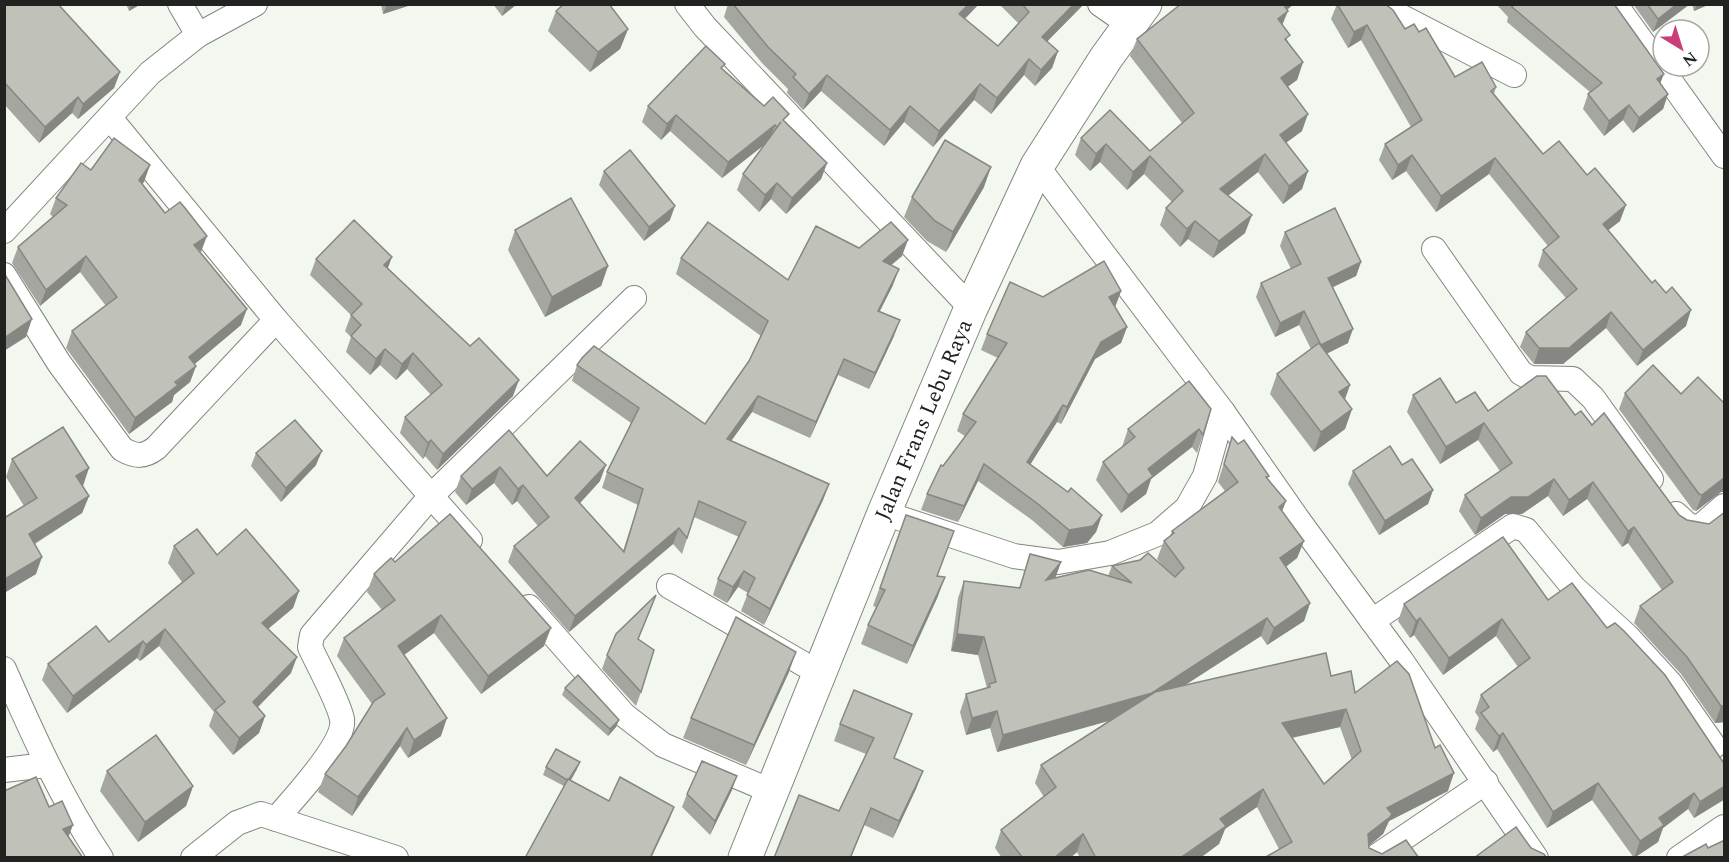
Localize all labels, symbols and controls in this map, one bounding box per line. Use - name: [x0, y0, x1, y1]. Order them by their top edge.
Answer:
- north arrow: [1651, 18, 1711, 78]
- text: N: [1677, 46, 1702, 73]
- street label: Jalan Frans Lebu Raya: [867, 314, 981, 526]

